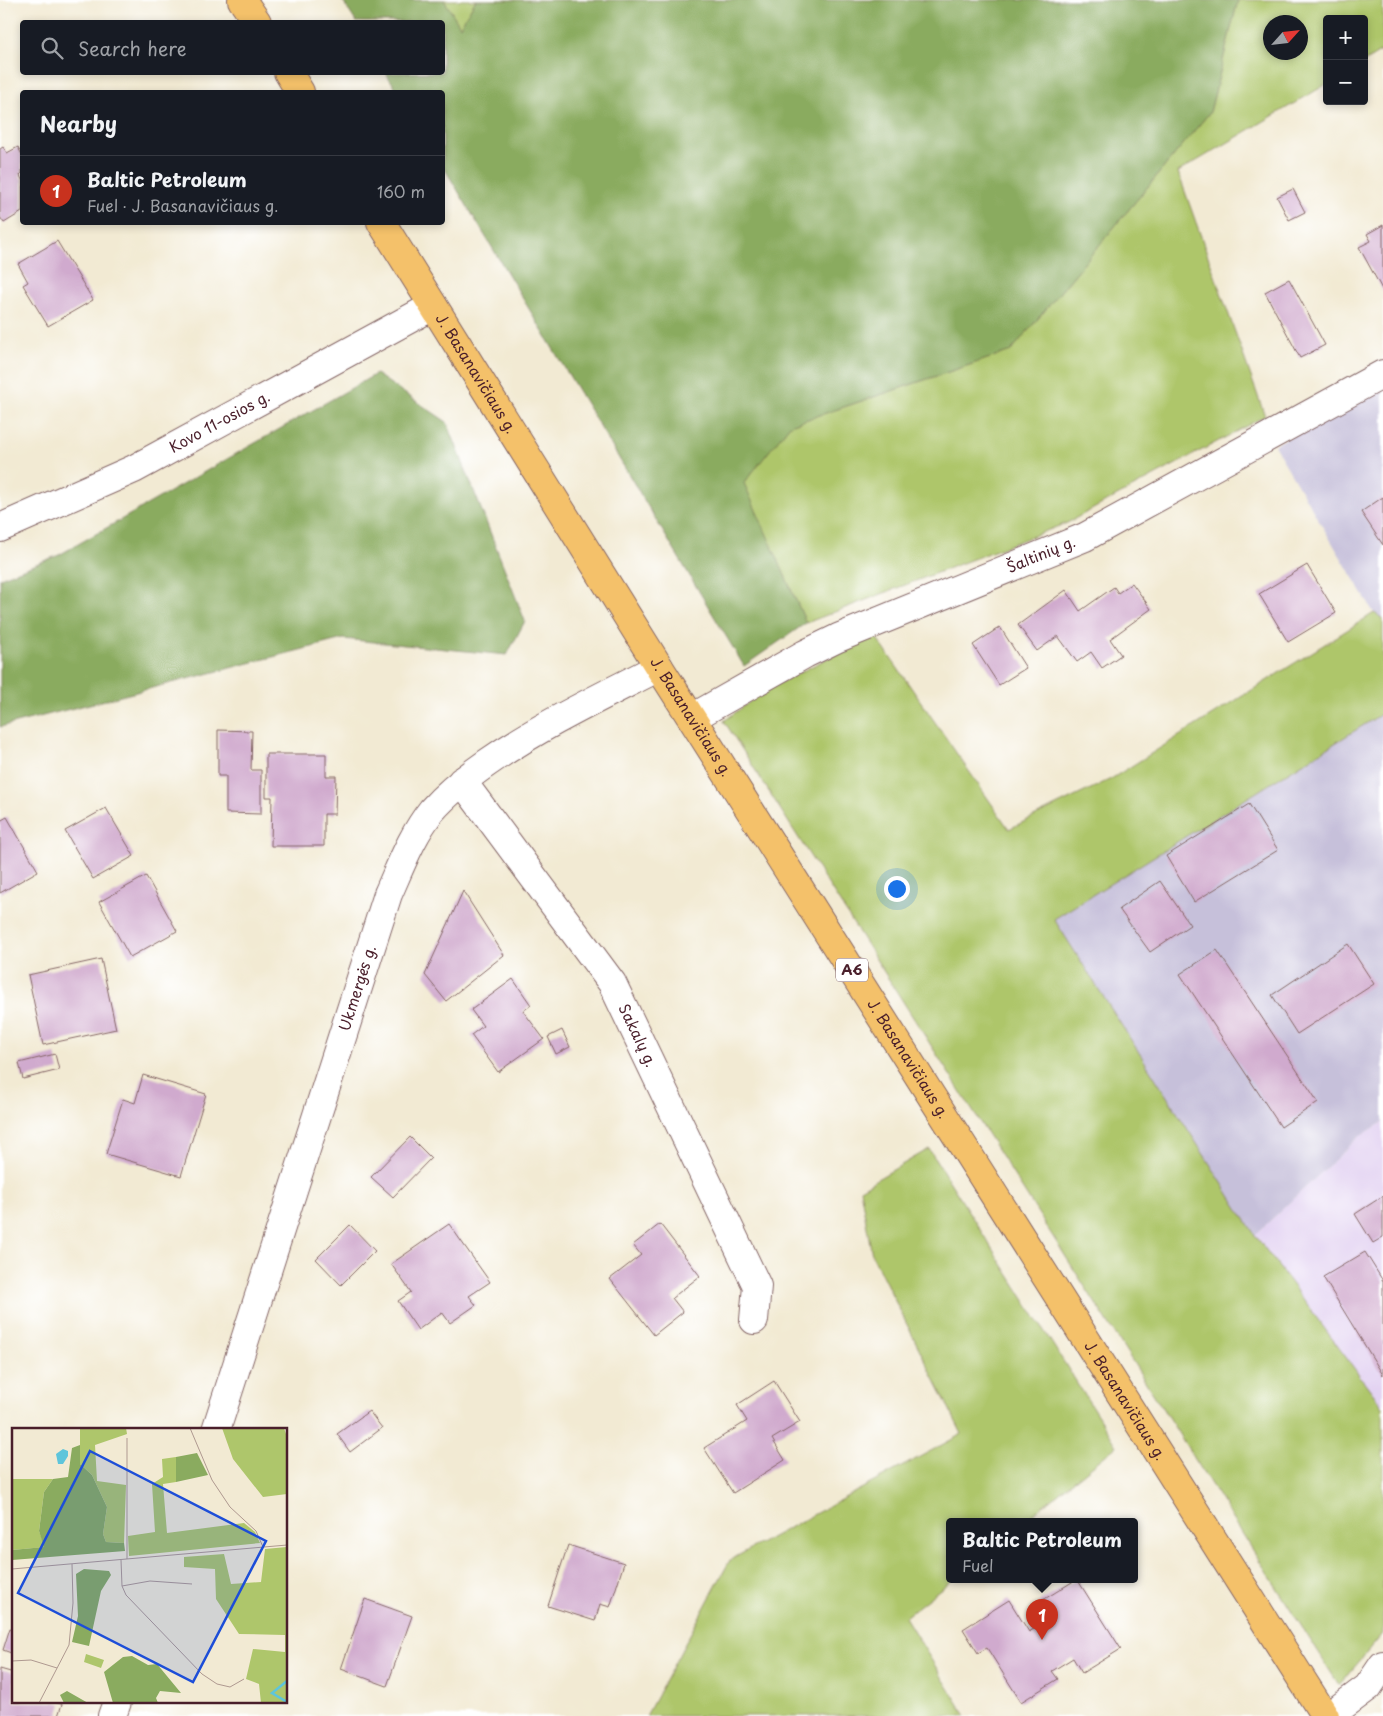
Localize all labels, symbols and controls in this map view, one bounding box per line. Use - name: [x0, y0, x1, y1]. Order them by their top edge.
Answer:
- north arrow: [1263, 15, 1308, 60]
- map controls: [1323, 15, 1368, 105]
- button: +: [1323, 15, 1368, 60]
- search box: [20, 20, 445, 75]
- icon: search: [38, 34, 66, 62]
- text: Search here: [78, 34, 187, 62]
- button: −: [1323, 60, 1368, 105]
- text: Nearby: [40, 107, 117, 139]
- text: Baltic Petroleum: [87, 165, 247, 193]
- text: 1: [52, 179, 60, 203]
- text: 160 m: [377, 179, 425, 203]
- text: Fuel · J. Basanavičiaus g.: [87, 193, 278, 217]
- street label: J. Basanavičiaus g.: [431, 309, 523, 438]
- street label: Kovo 11-osios g.: [164, 384, 274, 458]
- street label: Šaltinių g.: [1003, 529, 1078, 578]
- street label: J. Basanavičiaus g.: [645, 652, 739, 781]
- your location: [884, 876, 910, 902]
- street label: Ukmergės g.: [332, 942, 381, 1034]
- road number: A6: [836, 958, 868, 982]
- street label: J. Basanavičiaus g.: [863, 994, 956, 1122]
- street label: Sakalų g.: [614, 1000, 664, 1070]
- street label: J. Basanavičiaus g.: [1080, 1336, 1173, 1464]
- inset map: [12, 1428, 288, 1704]
- popup: [946, 1518, 1138, 1583]
- text: Baltic Petroleum: [962, 1525, 1122, 1553]
- text: Fuel: [962, 1553, 994, 1577]
- pin: 1: [1026, 1599, 1058, 1640]

